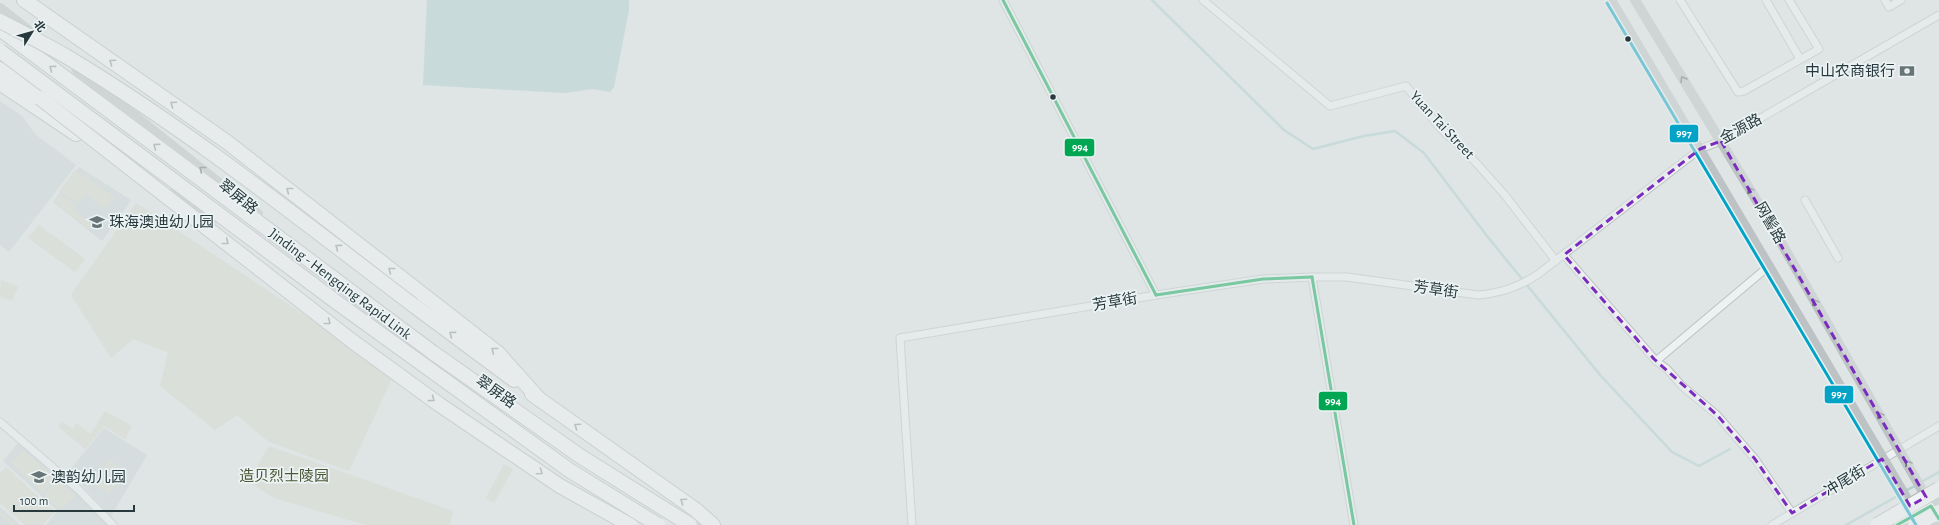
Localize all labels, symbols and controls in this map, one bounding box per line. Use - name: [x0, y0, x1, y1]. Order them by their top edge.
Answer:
- north arrow: [12, 12, 52, 52]
- text: 北: [32, 19, 47, 34]
- unlabelled marker: [1623, 34, 1633, 44]
- one-way arrow: [110, 60, 117, 67]
- bank icon: 中山农商银行: [1898, 62, 1916, 80]
- place label: 中山农商银行: [1805, 63, 1895, 79]
- one-way arrow: [50, 66, 57, 73]
- one-way arrow: [1680, 76, 1687, 83]
- street label: Yuan Tai Street: [1407, 88, 1477, 162]
- unlabelled marker: [1048, 92, 1058, 102]
- one-way arrow: [170, 101, 177, 109]
- street label: 金源路: [1717, 111, 1764, 146]
- line badge: 997: [1669, 124, 1699, 143]
- text: 997: [1676, 128, 1692, 139]
- line badge: 994: [1064, 138, 1095, 157]
- text: 994: [1072, 142, 1089, 153]
- one-way arrow: [154, 144, 161, 151]
- one-way arrow: [200, 167, 207, 174]
- street label: 翠屏路: [216, 176, 261, 217]
- one-way arrow: [286, 187, 293, 194]
- one-way arrow: [1747, 187, 1755, 194]
- street label: 网髻路: [1752, 199, 1789, 246]
- school or university icon: 珠海澳迪幼儿园: [88, 213, 106, 231]
- place label: 珠海澳迪幼儿园: [109, 214, 214, 230]
- street label: Jinding - Hengqing Rapid Link: [266, 226, 414, 342]
- one-way arrow: [221, 237, 228, 244]
- one-way arrow: [335, 245, 342, 252]
- one-way arrow: [389, 267, 396, 274]
- street label: 芳草街: [1413, 278, 1459, 301]
- street label: 芳草街: [1091, 290, 1138, 313]
- one-way arrow: [1813, 299, 1820, 306]
- one-way arrow: [323, 318, 330, 325]
- one-way arrow: [449, 331, 456, 338]
- one-way arrow: [491, 347, 498, 354]
- street label: 翠屏路: [473, 372, 519, 411]
- line badge: 997: [1824, 385, 1854, 404]
- text: 997: [1831, 389, 1847, 400]
- line badge: 994: [1318, 391, 1348, 411]
- one-way arrow: [428, 394, 435, 401]
- text: 994: [1325, 396, 1342, 407]
- one-way arrow: [1878, 412, 1885, 419]
- one-way arrow: [574, 424, 581, 431]
- one-way arrow: [1906, 460, 1913, 468]
- street label: 冲尾街: [1821, 462, 1868, 499]
- one-way arrow: [536, 467, 543, 475]
- school or university icon: 澳韵幼儿园: [30, 468, 48, 486]
- park label: 造贝烈士陵园: [239, 468, 329, 484]
- place label: 澳韵幼儿园: [51, 469, 126, 485]
- scale bar: [14, 487, 134, 513]
- text: 100 m: [20, 495, 48, 507]
- one-way arrow: [680, 499, 687, 506]

